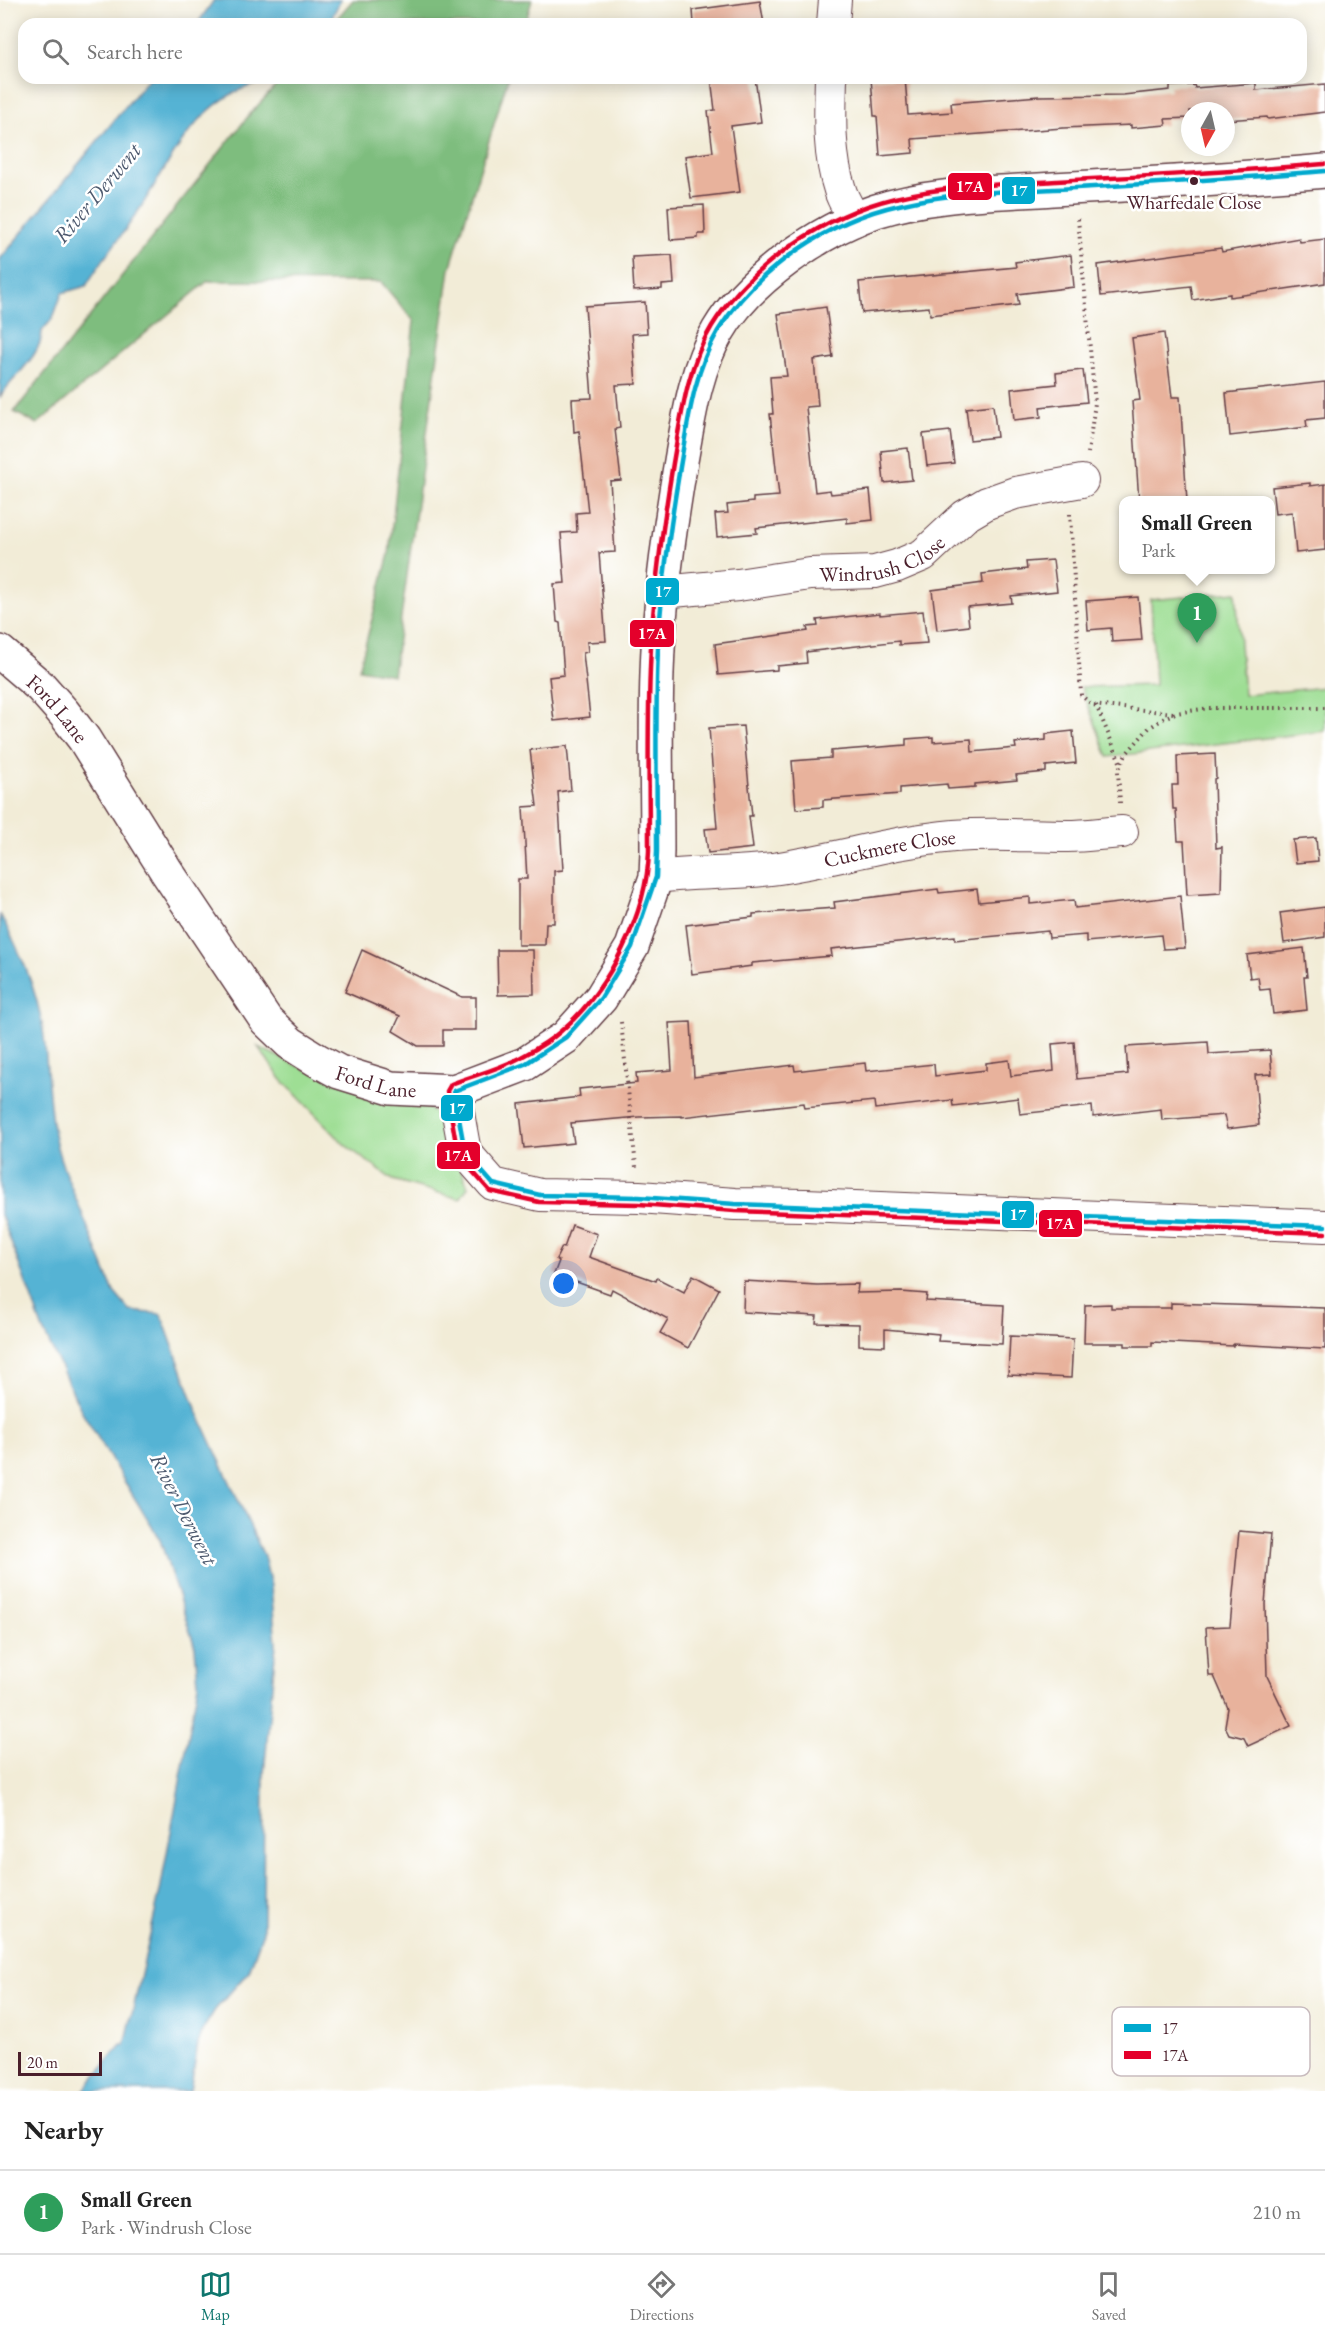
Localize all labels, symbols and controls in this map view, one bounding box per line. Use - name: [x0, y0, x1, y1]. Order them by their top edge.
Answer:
- search box: [18, 18, 1307, 84]
- icon: search: [39, 35, 72, 68]
- text: Search here: [87, 37, 182, 66]
- north arrow: [1181, 102, 1235, 156]
- water label: River Derwent: [47, 136, 148, 249]
- line badge: 17A: [947, 172, 993, 201]
- marker: Wharfedale Close: [1188, 175, 1200, 187]
- text: 17A: [956, 176, 985, 197]
- line badge: 17: [1001, 176, 1036, 205]
- text: 17: [1011, 180, 1028, 201]
- place label: Wharfedale Close: [1127, 189, 1261, 215]
- popup: [1119, 496, 1275, 574]
- text: Small Green: [1141, 508, 1253, 537]
- street label: Windrush Close: [819, 529, 950, 587]
- text: Park: [1141, 537, 1176, 563]
- line badge: 17: [645, 577, 680, 606]
- text: 17: [655, 581, 672, 602]
- pin: 1: [1178, 594, 1216, 643]
- line badge: 17A: [629, 619, 675, 648]
- text: 17A: [638, 623, 667, 644]
- street label: Ford Lane: [22, 668, 95, 748]
- street label: Cuckmere Close: [821, 822, 957, 873]
- street label: Ford Lane: [333, 1058, 417, 1103]
- line badge: 17: [440, 1094, 474, 1122]
- text: 17: [449, 1098, 466, 1119]
- line badge: 17A: [436, 1141, 481, 1170]
- text: 17A: [444, 1145, 473, 1166]
- line badge: 17: [1001, 1200, 1035, 1229]
- text: 17: [1010, 1204, 1027, 1225]
- line badge: 17A: [1038, 1209, 1083, 1238]
- text: 17A: [1046, 1213, 1075, 1234]
- your location: [549, 1269, 578, 1298]
- water label: River Derwent: [143, 1448, 225, 1572]
- legend: [1112, 2007, 1310, 2076]
- text: 17: [1162, 2018, 1178, 2039]
- text: 17A: [1162, 2045, 1189, 2066]
- scale bar: [18, 2049, 102, 2076]
- text: 20 m: [27, 2052, 58, 2073]
- text: Nearby: [24, 2113, 104, 2147]
- text: Small Green: [81, 2185, 192, 2214]
- text: 1: [38, 2199, 49, 2225]
- text: 210 m: [1253, 2199, 1301, 2225]
- text: Park · Windrush Close: [81, 2214, 252, 2240]
- tab: Map: [199, 2268, 232, 2325]
- tab: Directions: [630, 2268, 694, 2325]
- tab: Saved: [1092, 2268, 1126, 2325]

